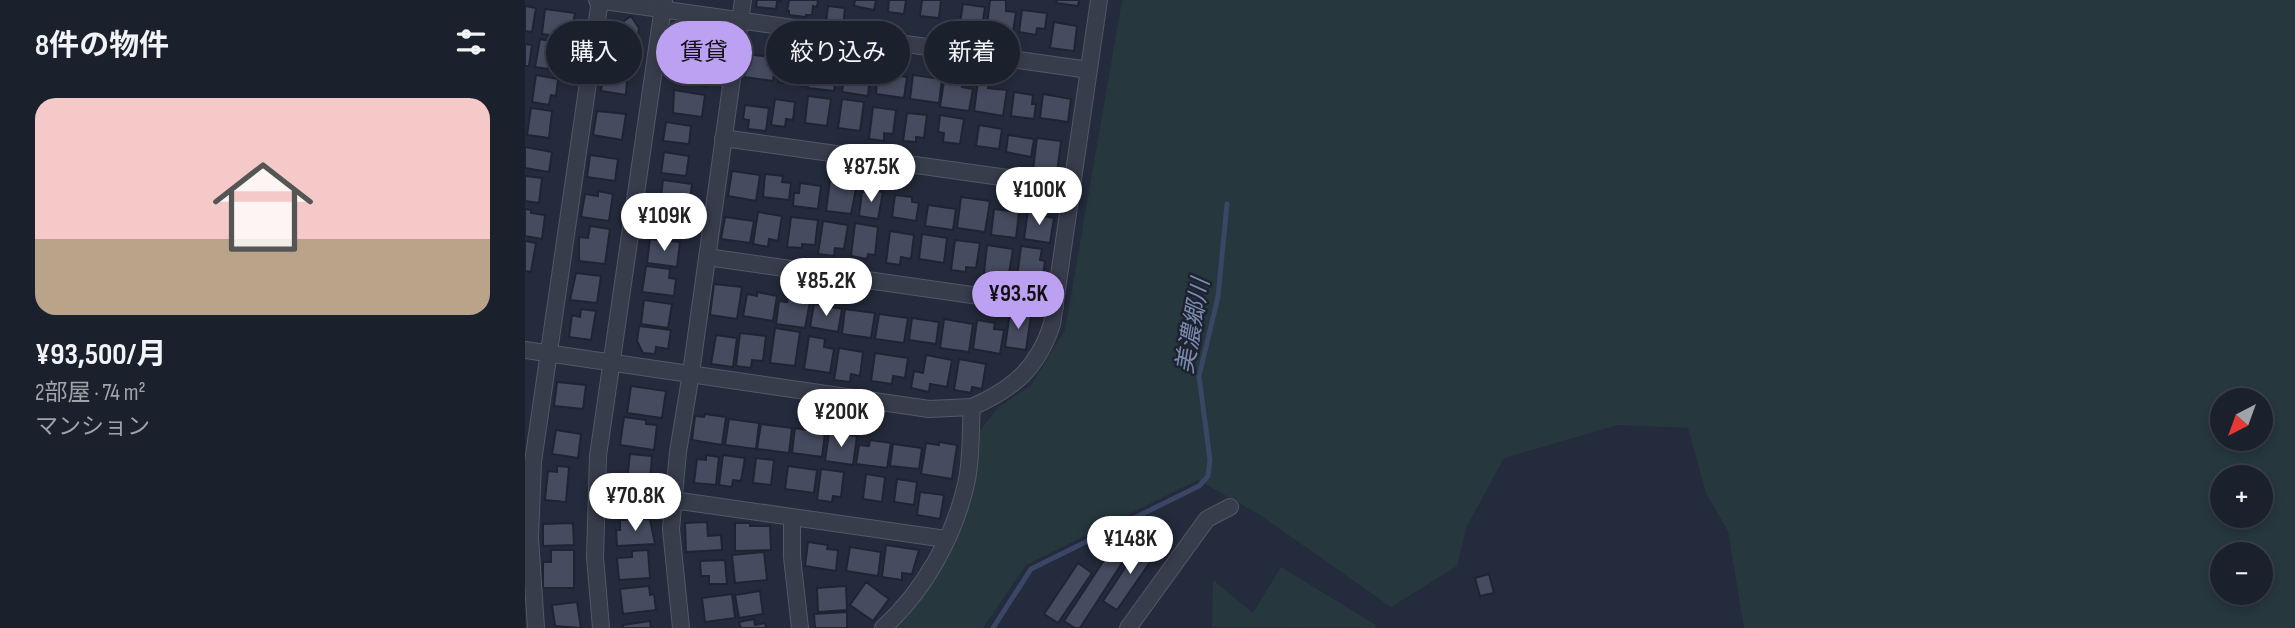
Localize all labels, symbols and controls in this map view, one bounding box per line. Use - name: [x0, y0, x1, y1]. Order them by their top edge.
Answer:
- chip: 購入: [546, 21, 642, 84]
- chip: 賃貸: [656, 21, 752, 84]
- chip: 絞り込み: [766, 21, 910, 84]
- chip: 新着: [924, 21, 1020, 84]
- icon: filters: [452, 23, 490, 61]
- text: 8件の物件: [35, 28, 169, 64]
- icon: home: [200, 144, 326, 270]
- pin: ¥87.5K: [814, 144, 928, 204]
- text: ¥87.5K: [842, 153, 900, 181]
- pin: ¥100K: [990, 168, 1088, 227]
- text: ¥100K: [1012, 176, 1066, 204]
- pin: ¥109K: [615, 194, 713, 253]
- text: ¥109K: [637, 202, 691, 230]
- pin: ¥85.2K: [769, 258, 883, 318]
- text: ¥85.2K: [796, 267, 856, 295]
- pin: ¥93.5K: [961, 272, 1075, 331]
- water label: 美濃郷川: [1170, 273, 1216, 376]
- text: ¥93.5K: [988, 280, 1048, 308]
- text: ¥93,500/月: [35, 337, 166, 373]
- text: 2部屋 · 74 m²: [35, 379, 146, 407]
- north arrow: [2210, 388, 2273, 452]
- map controls: [2210, 388, 2273, 605]
- pin: ¥200K: [792, 390, 890, 449]
- text: ¥200K: [813, 398, 869, 426]
- text: マンション: [35, 413, 150, 441]
- button: +: [2210, 465, 2273, 528]
- pin: ¥70.8K: [578, 474, 692, 533]
- text: ¥70.8K: [605, 482, 665, 510]
- pin: ¥148K: [1081, 516, 1179, 576]
- text: ¥148K: [1103, 525, 1157, 553]
- button: −: [2210, 542, 2273, 605]

